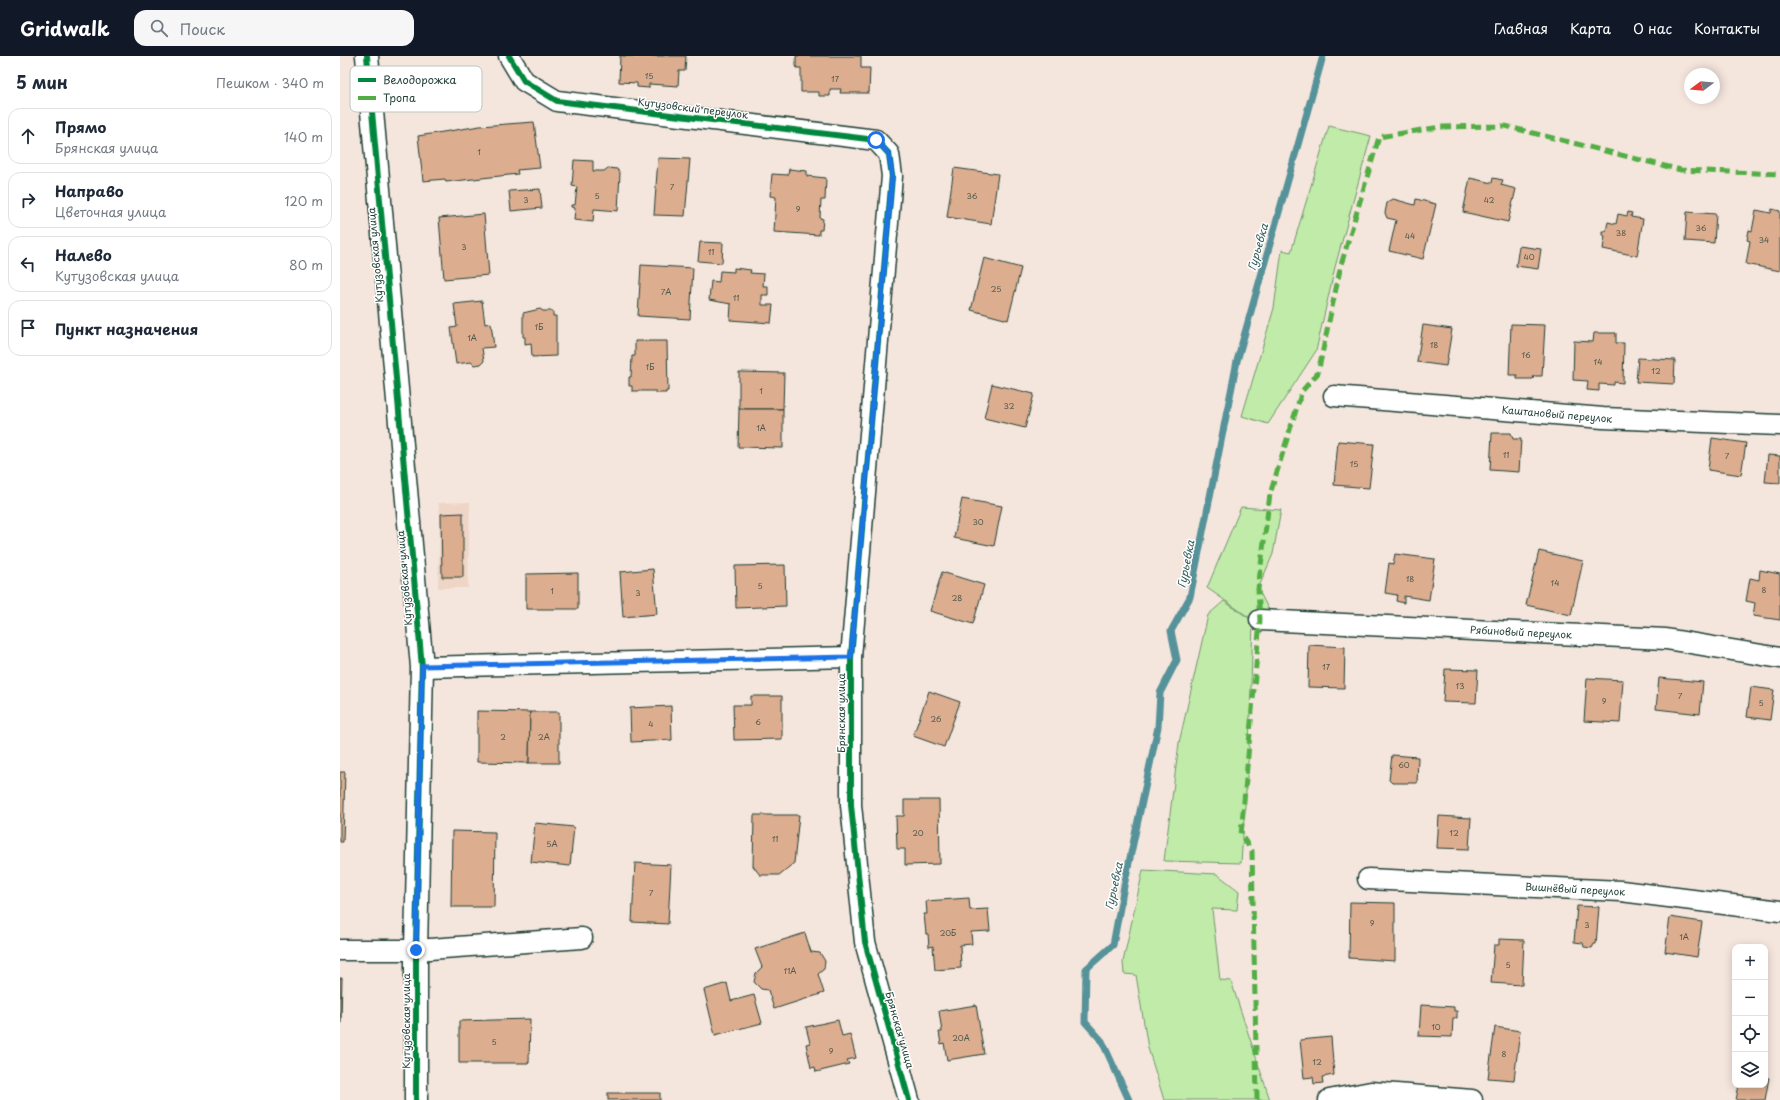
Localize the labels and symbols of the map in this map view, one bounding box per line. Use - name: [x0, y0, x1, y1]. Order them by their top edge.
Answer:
- legend: [350, 66, 482, 112]
- north arrow: [1684, 68, 1720, 104]
- house number: 15: [645, 70, 653, 82]
- text: Велодорожка: [383, 71, 456, 88]
- house number: 17: [831, 73, 840, 85]
- text: Тропа: [383, 89, 416, 106]
- street label: Кутузовский переулок: [637, 93, 749, 123]
- route start: [867, 131, 885, 149]
- house number: 1: [477, 146, 481, 158]
- house number: 7: [670, 181, 675, 193]
- house number: 5: [594, 190, 600, 202]
- house number: 36: [967, 190, 978, 202]
- house number: 3: [523, 194, 529, 206]
- house number: 42: [1484, 194, 1495, 206]
- house number: 9: [796, 203, 801, 215]
- street label: Кутузовская улица: [363, 206, 387, 303]
- water label: Гурьевка: [1243, 220, 1273, 272]
- house number: 36: [1696, 222, 1707, 234]
- house number: 38: [1616, 227, 1626, 239]
- house number: 44: [1405, 230, 1415, 242]
- house number: 34: [1759, 234, 1769, 246]
- house number: 3: [461, 241, 467, 253]
- house number: 11: [708, 246, 714, 258]
- house number: 40: [1523, 251, 1535, 263]
- house number: 25: [991, 283, 1001, 295]
- house number: 7А: [661, 286, 671, 298]
- house number: 11: [733, 292, 739, 304]
- house number: 1Б: [535, 321, 543, 333]
- house number: 1А: [467, 332, 477, 344]
- house number: 18: [1430, 339, 1438, 351]
- house number: 16: [1521, 349, 1531, 361]
- house number: 14: [1594, 356, 1602, 368]
- house number: 1Б: [646, 361, 654, 373]
- house number: 12: [1651, 365, 1661, 377]
- house number: 1: [759, 385, 763, 397]
- house number: 32: [1004, 400, 1015, 412]
- street label: Каштановый переулок: [1501, 401, 1613, 427]
- house number: 1А: [756, 422, 766, 434]
- house number: 11: [1503, 449, 1509, 461]
- house number: 7: [1725, 450, 1730, 462]
- house number: 15: [1350, 458, 1358, 470]
- house number: 30: [972, 516, 984, 528]
- street label: Кутузовская улица: [392, 529, 416, 626]
- water label: Гурьевка: [1173, 537, 1199, 589]
- house number: 18: [1406, 573, 1414, 585]
- house number: 14: [1551, 577, 1559, 589]
- house number: 5: [757, 580, 763, 592]
- house number: 8: [1762, 584, 1767, 596]
- house number: 1: [550, 585, 554, 597]
- house number: 3: [635, 587, 641, 599]
- house number: 28: [952, 592, 962, 604]
- street label: Рябиновый переулок: [1470, 621, 1572, 643]
- house number: 17: [1322, 661, 1331, 673]
- street label: Брянская улица: [833, 673, 848, 753]
- house number: 13: [1456, 680, 1464, 692]
- house number: 7: [1678, 690, 1683, 702]
- house number: 9: [1602, 695, 1607, 707]
- house number: 5: [1758, 697, 1764, 709]
- house number: 26: [931, 713, 942, 725]
- house number: 6: [755, 716, 761, 728]
- house number: 4: [648, 718, 654, 730]
- house number: 2: [500, 731, 506, 743]
- house number: 2А: [538, 731, 550, 743]
- house number: 60: [1398, 759, 1410, 771]
- house number: 20: [912, 827, 924, 839]
- house number: 12: [1449, 827, 1459, 839]
- house number: 11: [772, 833, 778, 845]
- house number: 5А: [546, 838, 558, 850]
- water label: Гурьевка: [1100, 859, 1127, 911]
- street label: Вишнёвый переулок: [1524, 878, 1626, 900]
- house number: 7: [649, 887, 654, 899]
- house number: 9: [1370, 917, 1375, 929]
- house number: 3: [1584, 919, 1590, 931]
- house number: 20Б: [940, 927, 956, 939]
- house number: 1А: [1679, 931, 1689, 943]
- route end: [407, 941, 425, 959]
- house number: 5: [1505, 959, 1511, 971]
- house number: 11А: [784, 965, 796, 977]
- street label: Кутузовская улица: [398, 973, 414, 1069]
- street label: Брянская улица: [882, 990, 919, 1071]
- house number: 10: [1431, 1021, 1441, 1033]
- house number: 20А: [952, 1032, 970, 1044]
- house number: 5: [491, 1036, 497, 1048]
- house number: 9: [829, 1045, 834, 1057]
- house number: 8: [1502, 1048, 1507, 1060]
- house number: 12: [1312, 1056, 1322, 1068]

